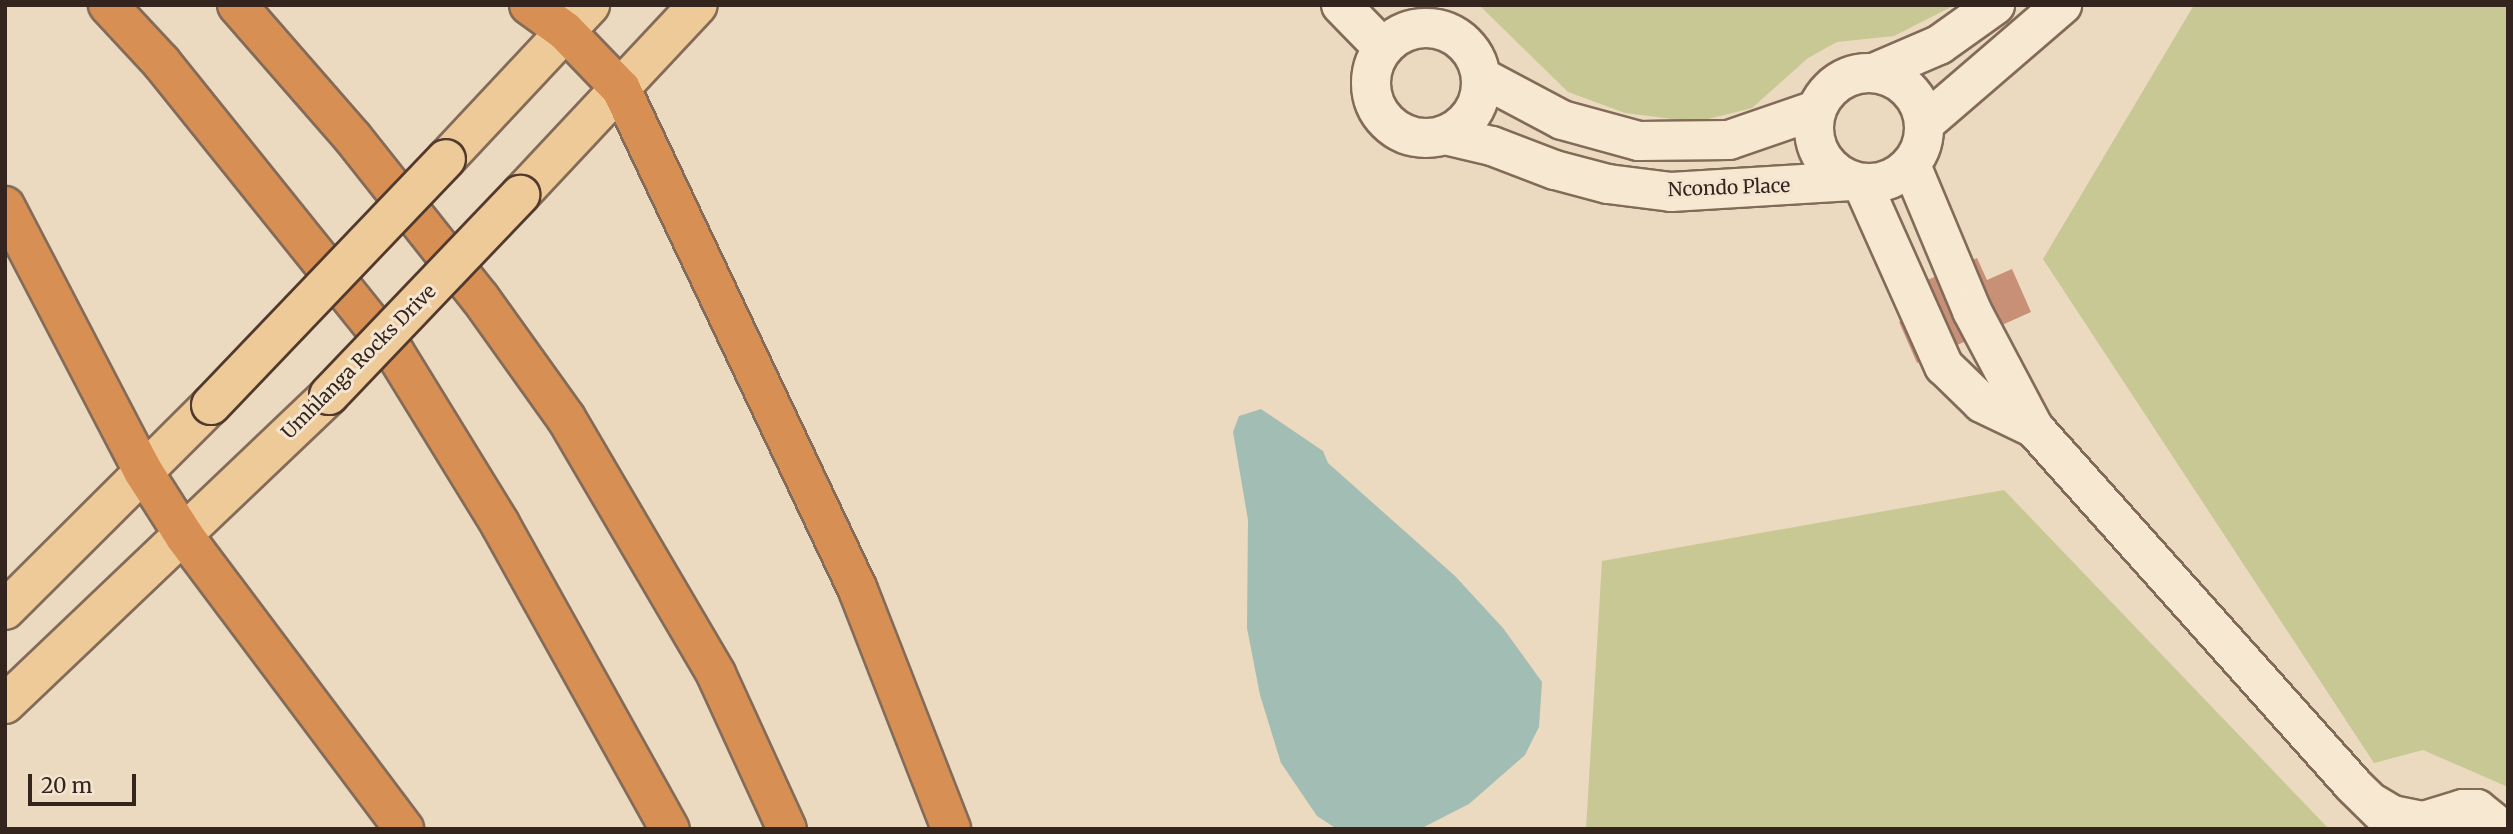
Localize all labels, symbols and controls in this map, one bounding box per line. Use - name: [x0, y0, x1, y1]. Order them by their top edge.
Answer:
- street label: Ncondo Place: [1667, 174, 1791, 202]
- street label: Umhlanga Rocks Drive: [277, 280, 441, 444]
- scale bar: [32, 760, 140, 804]
- text: 20 m: [41, 772, 92, 799]

